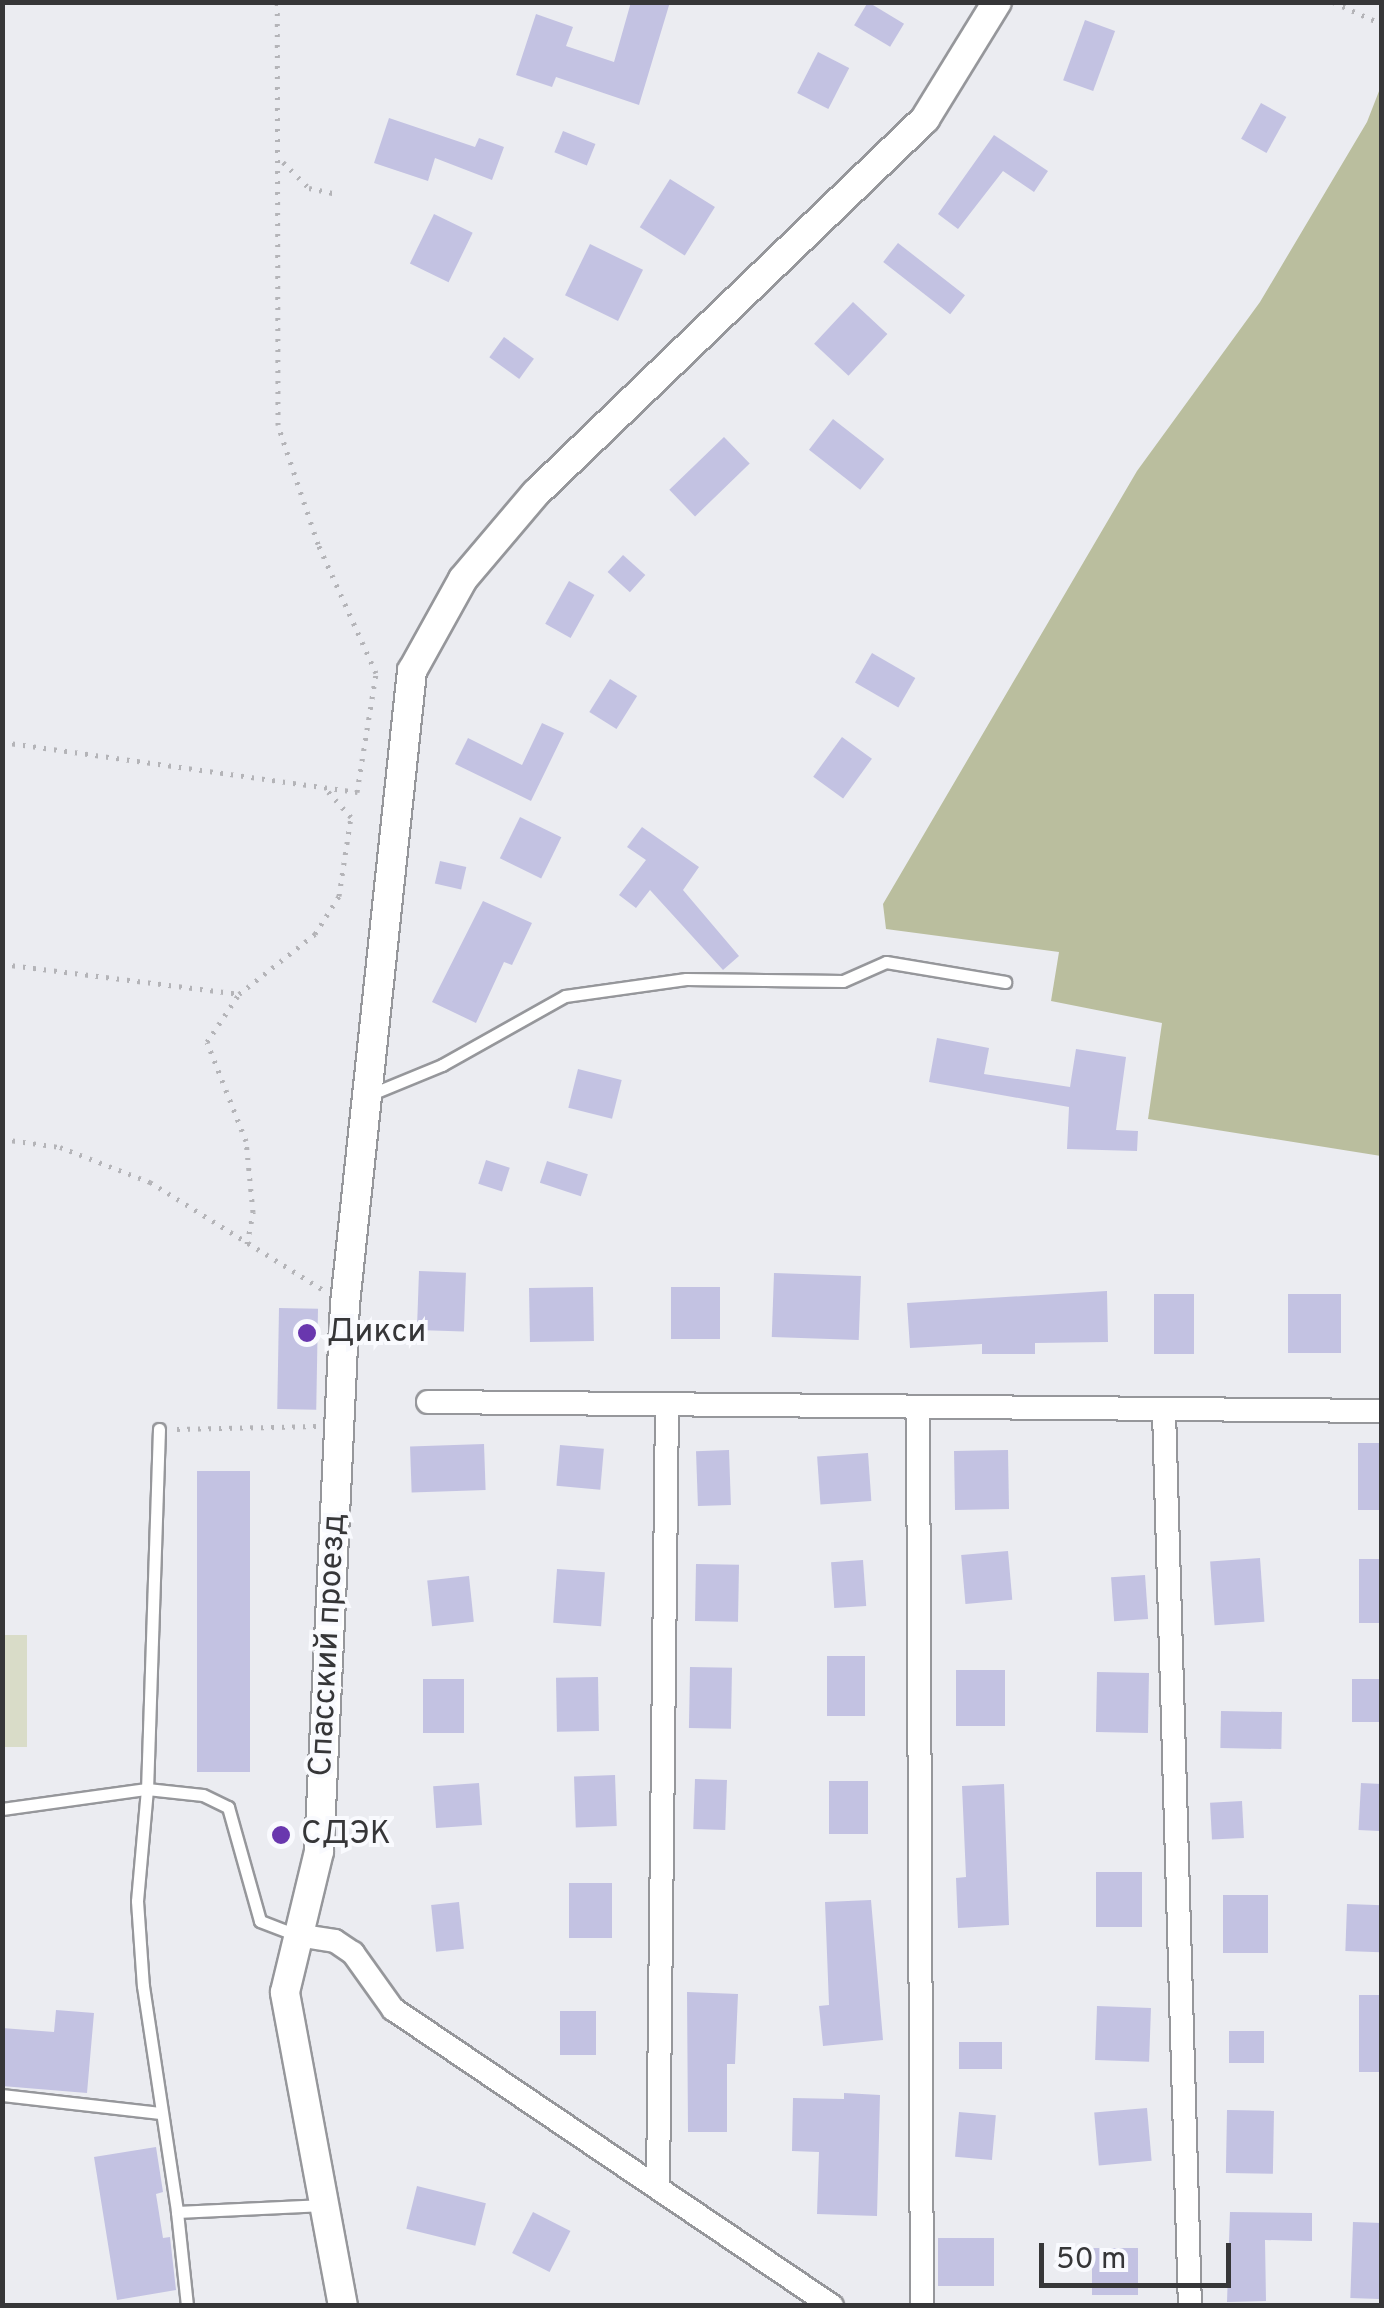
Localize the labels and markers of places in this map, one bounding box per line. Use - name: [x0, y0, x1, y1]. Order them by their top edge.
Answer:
- place label: Дикси: [327, 1314, 426, 1352]
- marker: Дикси: [296, 1322, 318, 1344]
- place label: СДЭК: [301, 1816, 391, 1854]
- marker: СДЭК: [270, 1824, 292, 1846]

